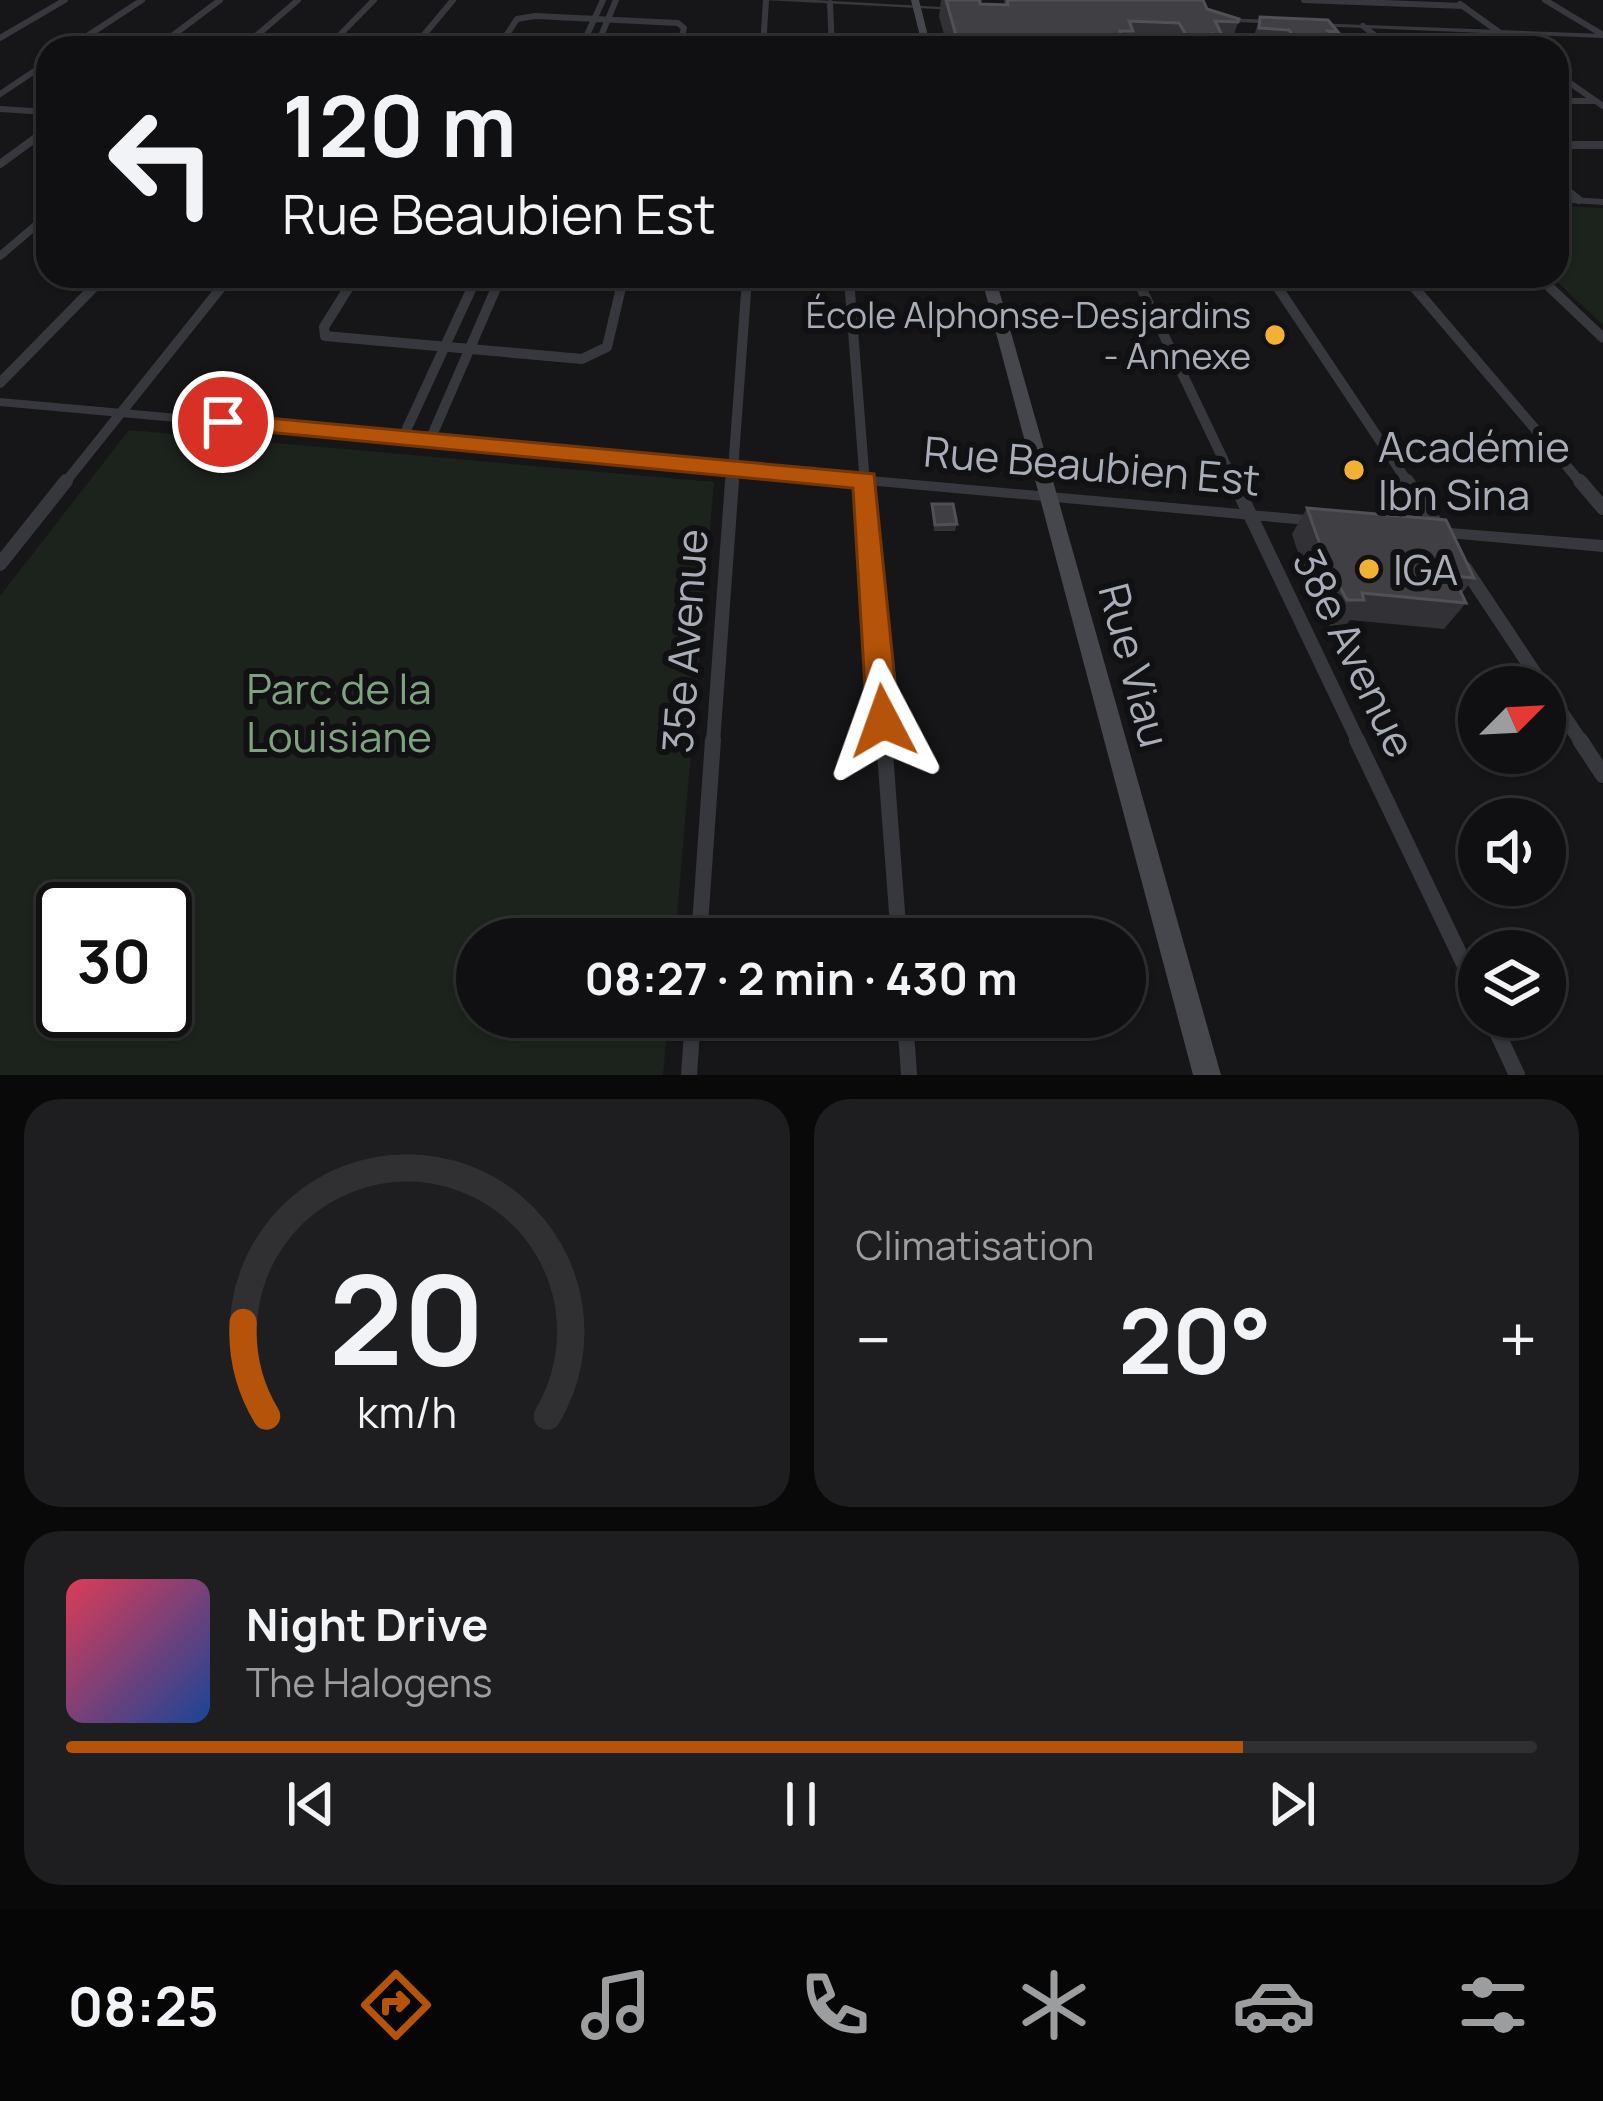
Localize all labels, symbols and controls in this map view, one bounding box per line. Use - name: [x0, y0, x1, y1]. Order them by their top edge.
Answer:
- text: 120 m: [282, 67, 516, 182]
- icon: left: [84, 84, 240, 240]
- text: Rue Beaubien Est: [282, 176, 716, 250]
- place label: École Alphonse-Desjardins - Annexe: [806, 290, 1251, 380]
- marker: École Alphonse-Desjardins - Annexe: [1262, 322, 1288, 348]
- pin: [172, 371, 274, 473]
- icon: arrive: [190, 389, 256, 455]
- place label: Académie Ibn Sina: [1378, 417, 1570, 523]
- street label: Rue Beaubien Est: [921, 421, 1263, 509]
- marker: Académie Ibn Sina: [1341, 457, 1367, 483]
- street label: 35e Avenue: [647, 527, 721, 755]
- street label: 38e Avenue: [1280, 539, 1430, 767]
- place label: IGA: [1393, 540, 1458, 598]
- marker: IGA: [1356, 556, 1382, 582]
- street label: Rue Viau: [1085, 577, 1185, 753]
- position arrow: [820, 658, 946, 784]
- park label: Parc de la Louisiane: [246, 659, 432, 765]
- north arrow: [1458, 666, 1566, 774]
- map controls: [1458, 666, 1566, 1038]
- button: sound: [1458, 798, 1566, 906]
- speed limit sign: 30: [36, 882, 192, 1038]
- button: layers: [1458, 930, 1566, 1038]
- text: 08:27 · 2 min · 430 m: [584, 947, 1018, 1009]
- text: Climatisation: [856, 1218, 1094, 1272]
- text: 20: [329, 1232, 485, 1402]
- text: 20°: [1118, 1278, 1272, 1401]
- text: −: [856, 1294, 891, 1384]
- text: +: [1499, 1294, 1537, 1384]
- text: km/h: [357, 1382, 457, 1441]
- text: Night Drive: [246, 1593, 488, 1655]
- text: The Halogens: [246, 1655, 493, 1709]
- icon: previous: [278, 1771, 344, 1837]
- icon: pause: [768, 1771, 834, 1837]
- icon: next: [1259, 1771, 1325, 1837]
- icon: directions: [354, 1963, 438, 2047]
- icon: music: [574, 1963, 658, 2047]
- icon: phone: [793, 1963, 877, 2047]
- icon: climate: [1012, 1963, 1096, 2047]
- icon: car: [1232, 1963, 1316, 2047]
- icon: filters: [1451, 1963, 1535, 2047]
- text: 08:25: [68, 1968, 219, 2042]

